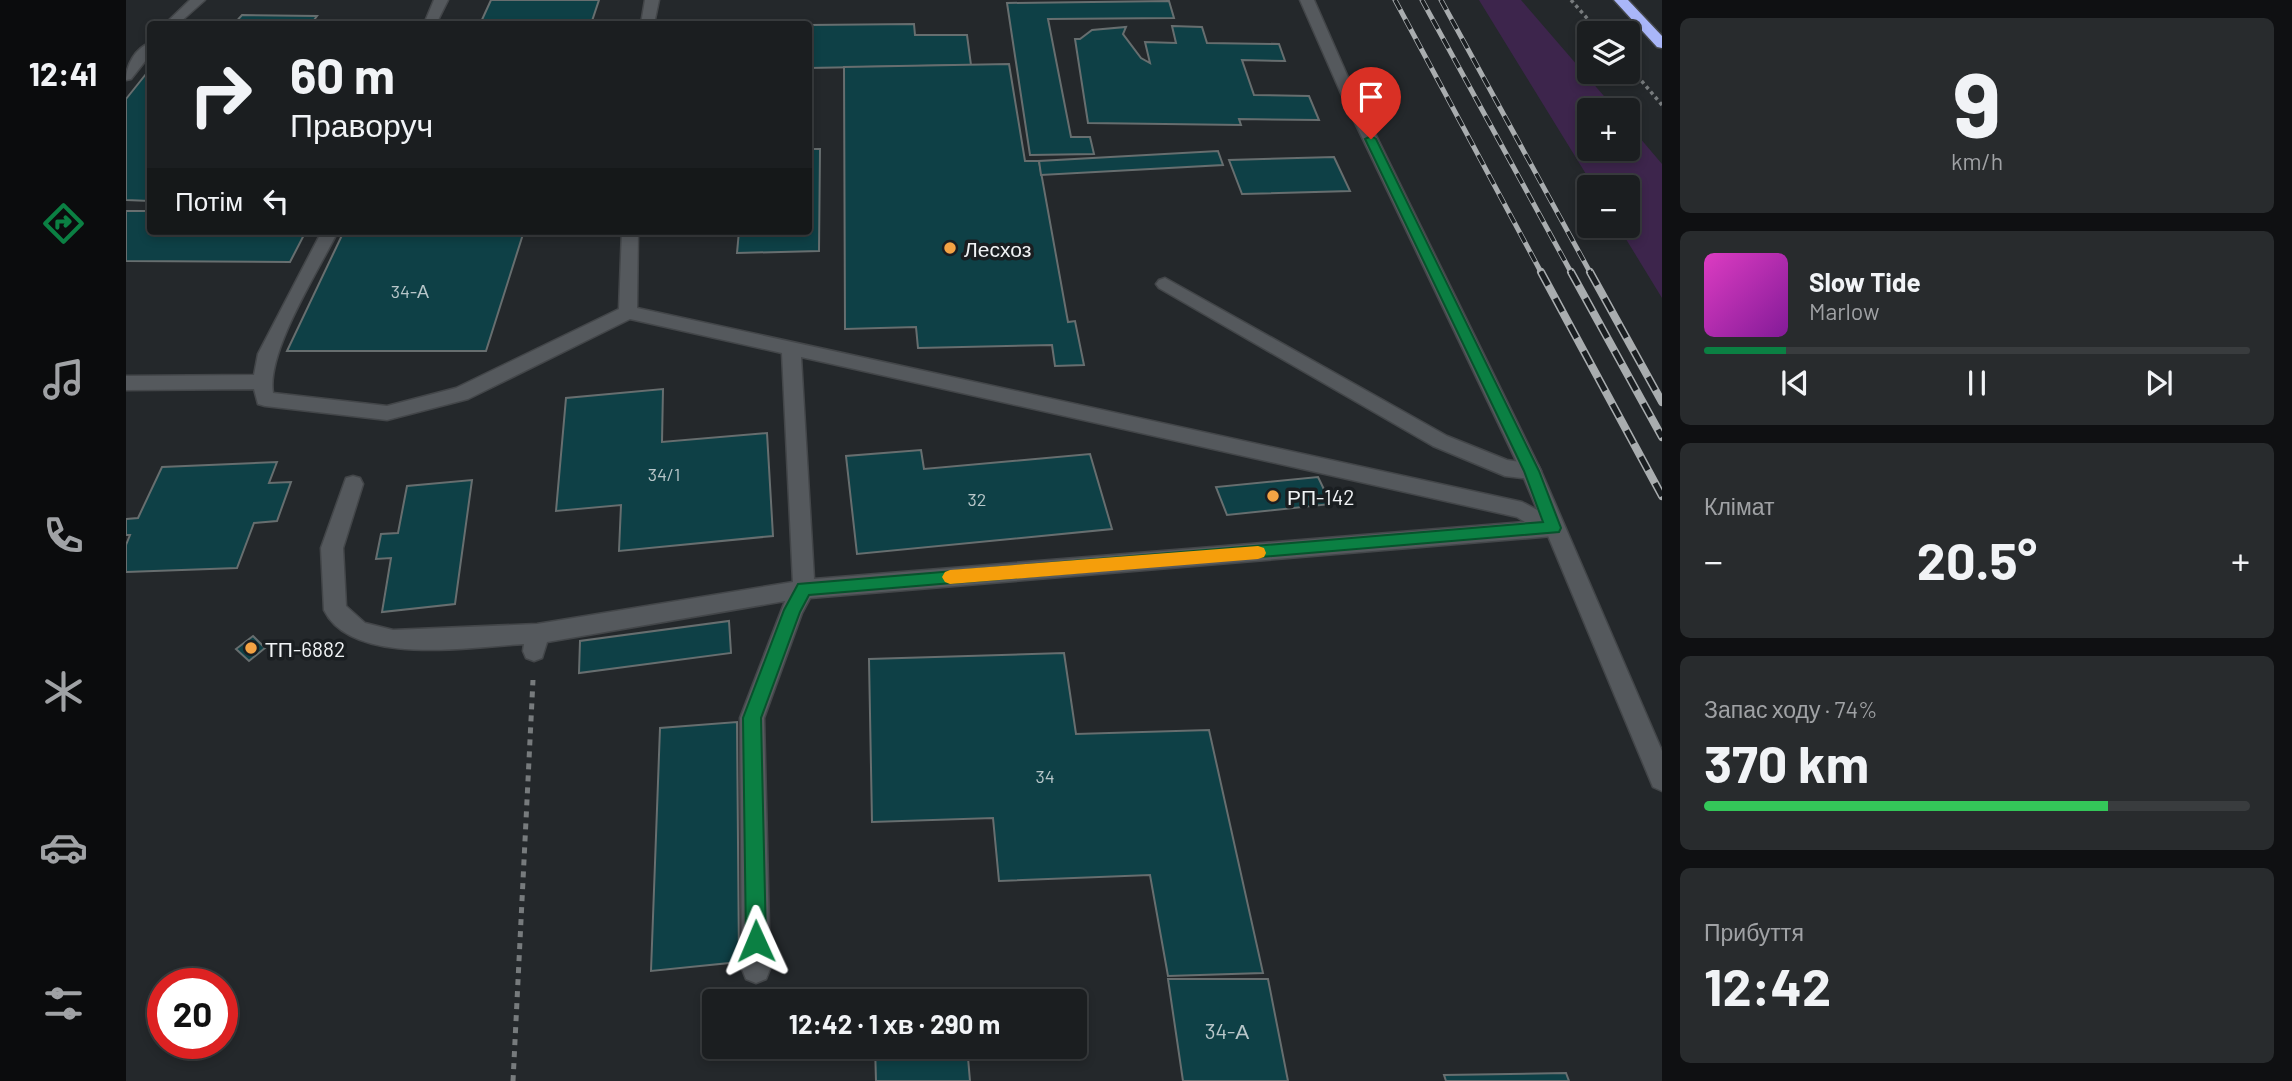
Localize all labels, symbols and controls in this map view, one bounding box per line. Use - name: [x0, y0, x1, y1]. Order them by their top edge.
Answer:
- map controls: [1577, 21, 1640, 238]
- button: layers: [1577, 21, 1640, 84]
- text: 60 m: [290, 45, 395, 104]
- text: 9: [1953, 47, 2001, 156]
- icon: right: [175, 49, 266, 140]
- text: 12:41: [29, 54, 97, 92]
- pin: [1341, 67, 1401, 139]
- icon: arrive: [1352, 78, 1390, 116]
- button: +: [1577, 98, 1640, 161]
- text: Праворуч: [290, 105, 433, 143]
- text: km/h: [1951, 147, 2003, 175]
- button: −: [1577, 175, 1640, 238]
- icon: left: [257, 182, 295, 220]
- text: Потім: [175, 185, 243, 216]
- icon: directions: [39, 199, 88, 248]
- place label: Лесхоз: [964, 236, 1031, 261]
- marker: Лесхоз: [942, 240, 958, 256]
- text: Slow Tide: [1809, 266, 1921, 297]
- house number: 34-А: [391, 280, 429, 302]
- text: Marlow: [1809, 297, 1880, 325]
- icon: music: [39, 355, 88, 404]
- icon: previous: [1776, 364, 1814, 402]
- icon: pause: [1958, 364, 1996, 402]
- icon: next: [2140, 364, 2178, 402]
- house number: 34/1: [648, 463, 680, 485]
- place label: РП-142: [1287, 484, 1355, 509]
- house number: 32: [968, 488, 986, 510]
- marker: РП-142: [1265, 488, 1281, 504]
- text: Клімат: [1704, 492, 1775, 520]
- icon: phone: [39, 511, 88, 560]
- text: 20.5°: [1917, 528, 2037, 590]
- text: −: [1704, 537, 1723, 583]
- text: +: [2231, 537, 2250, 583]
- place label: ТП-6882: [265, 636, 345, 661]
- marker: ТП-6882: [243, 640, 259, 656]
- icon: climate: [39, 667, 88, 716]
- text: Запас ходу · 74%: [1704, 695, 1878, 723]
- text: 370 km: [1704, 731, 1869, 793]
- house number: 34: [1035, 765, 1055, 787]
- icon: car: [39, 823, 88, 872]
- position arrow: [719, 904, 793, 978]
- text: Прибуття: [1704, 918, 1804, 946]
- text: 12:42: [1704, 954, 1831, 1016]
- speed limit sign: 20: [147, 968, 238, 1059]
- icon: filters: [39, 979, 88, 1028]
- text: 12:42 · 1 хв · 290 m: [789, 1008, 1000, 1039]
- house number: 34-А: [1205, 1018, 1249, 1043]

